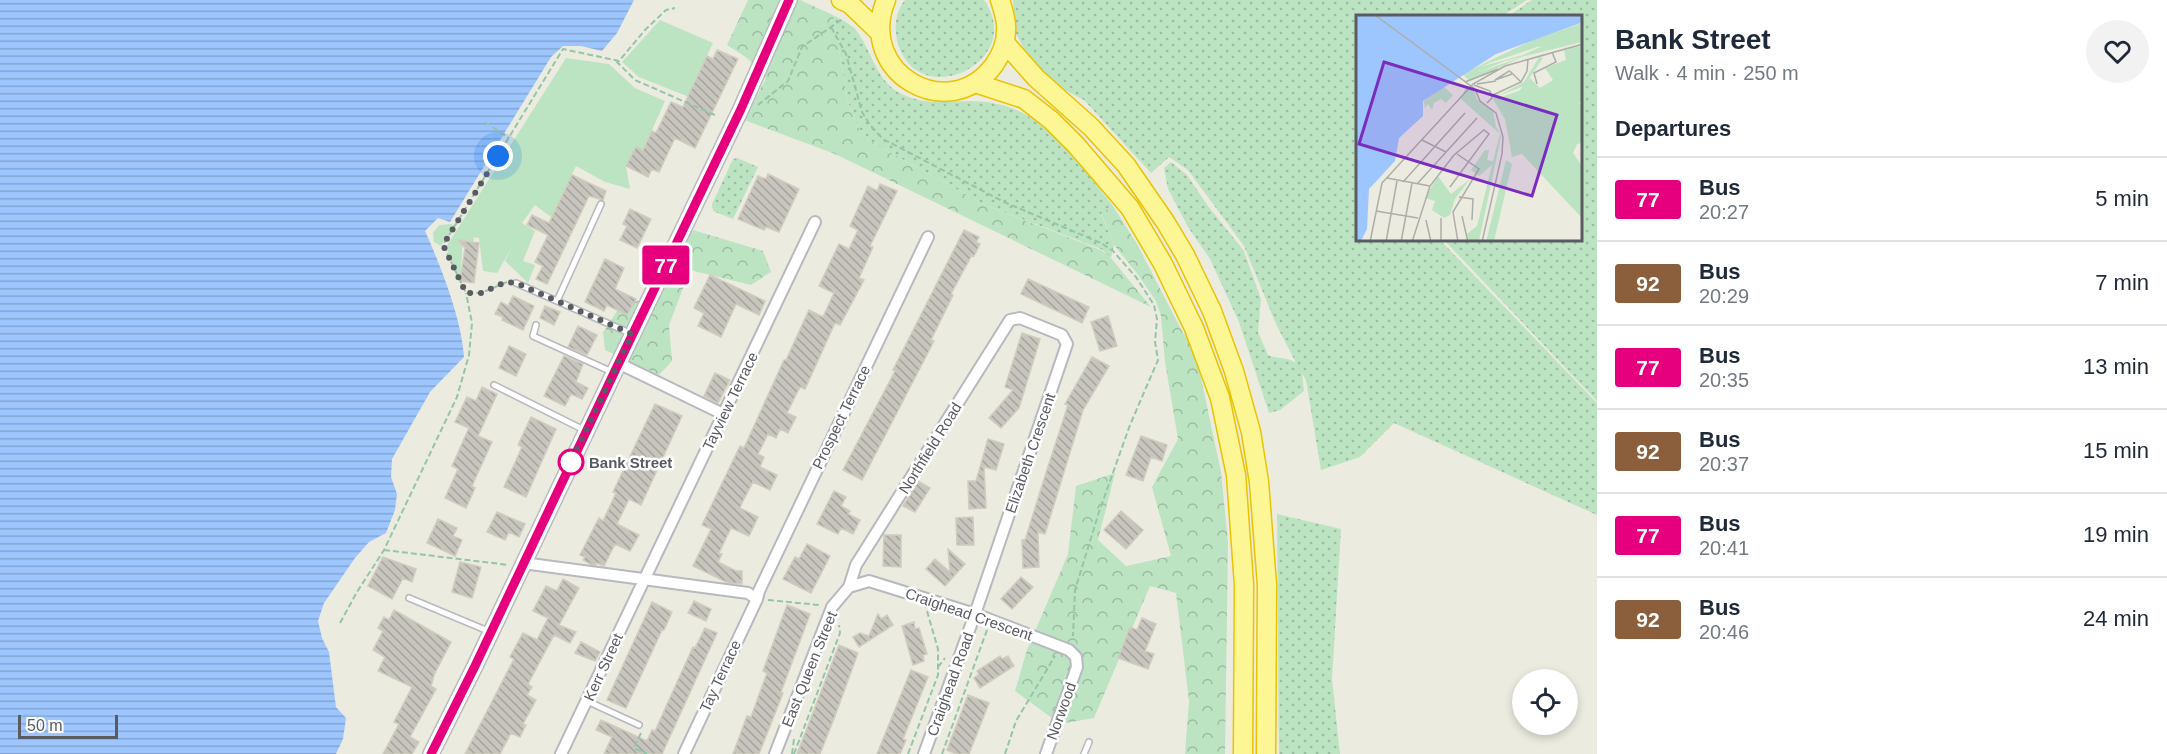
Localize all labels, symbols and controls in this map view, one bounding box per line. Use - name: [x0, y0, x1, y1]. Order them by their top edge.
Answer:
- inset map: [1356, 15, 1582, 242]
- button: heart: [2086, 20, 2149, 83]
- text: Bank Street: [1615, 24, 1771, 55]
- text: Walk · 4 min · 250 m: [1615, 62, 1799, 84]
- text: Departures: [1615, 116, 1731, 141]
- your location: [483, 141, 513, 171]
- text: Bus: [1699, 175, 1741, 200]
- text: 5 min: [2095, 186, 2149, 211]
- text: 77: [1636, 188, 1660, 211]
- text: 20:27: [1699, 201, 1749, 223]
- line badge: 77: [639, 246, 693, 284]
- text: 77: [654, 254, 678, 277]
- text: Bus: [1699, 259, 1741, 284]
- text: 7 min: [2095, 270, 2149, 295]
- text: 92: [1636, 272, 1660, 295]
- text: 20:29: [1699, 285, 1749, 307]
- text: Bus: [1699, 343, 1741, 368]
- street label: Tayview Terrace: [699, 349, 761, 453]
- text: 13 min: [2083, 354, 2149, 379]
- text: 77: [1636, 356, 1660, 379]
- street label: Prospect Terrace: [809, 362, 873, 472]
- text: 20:35: [1699, 369, 1749, 391]
- street label: Elizabeth Crescent: [1001, 390, 1059, 515]
- street label: Northfield Road: [895, 399, 965, 497]
- text: Bus: [1699, 427, 1741, 452]
- text: 15 min: [2083, 438, 2149, 463]
- text: 92: [1636, 440, 1660, 463]
- marker: Bank Street: [558, 449, 584, 475]
- text: 20:37: [1699, 453, 1749, 475]
- place label: Bank Street: [589, 454, 672, 471]
- text: Bus: [1699, 511, 1741, 536]
- text: 19 min: [2083, 522, 2149, 547]
- text: 77: [1636, 524, 1660, 547]
- text: 20:41: [1699, 537, 1749, 559]
- street label: Craighead Crescent: [903, 584, 1036, 644]
- text: Bus: [1699, 595, 1741, 620]
- text: 24 min: [2083, 606, 2149, 631]
- street label: East Queen Street: [778, 608, 840, 729]
- text: 92: [1636, 608, 1660, 631]
- text: 20:46: [1699, 621, 1749, 643]
- street label: Kerr Street: [580, 630, 626, 703]
- street label: Craighead Road: [923, 630, 977, 738]
- street label: Tay Terrace: [696, 637, 744, 715]
- map controls: [1512, 669, 1578, 735]
- button: locate: [1512, 669, 1578, 735]
- street label: Norwood: [1043, 680, 1079, 742]
- scale bar: [18, 712, 118, 740]
- text: 50 m: [27, 717, 63, 734]

